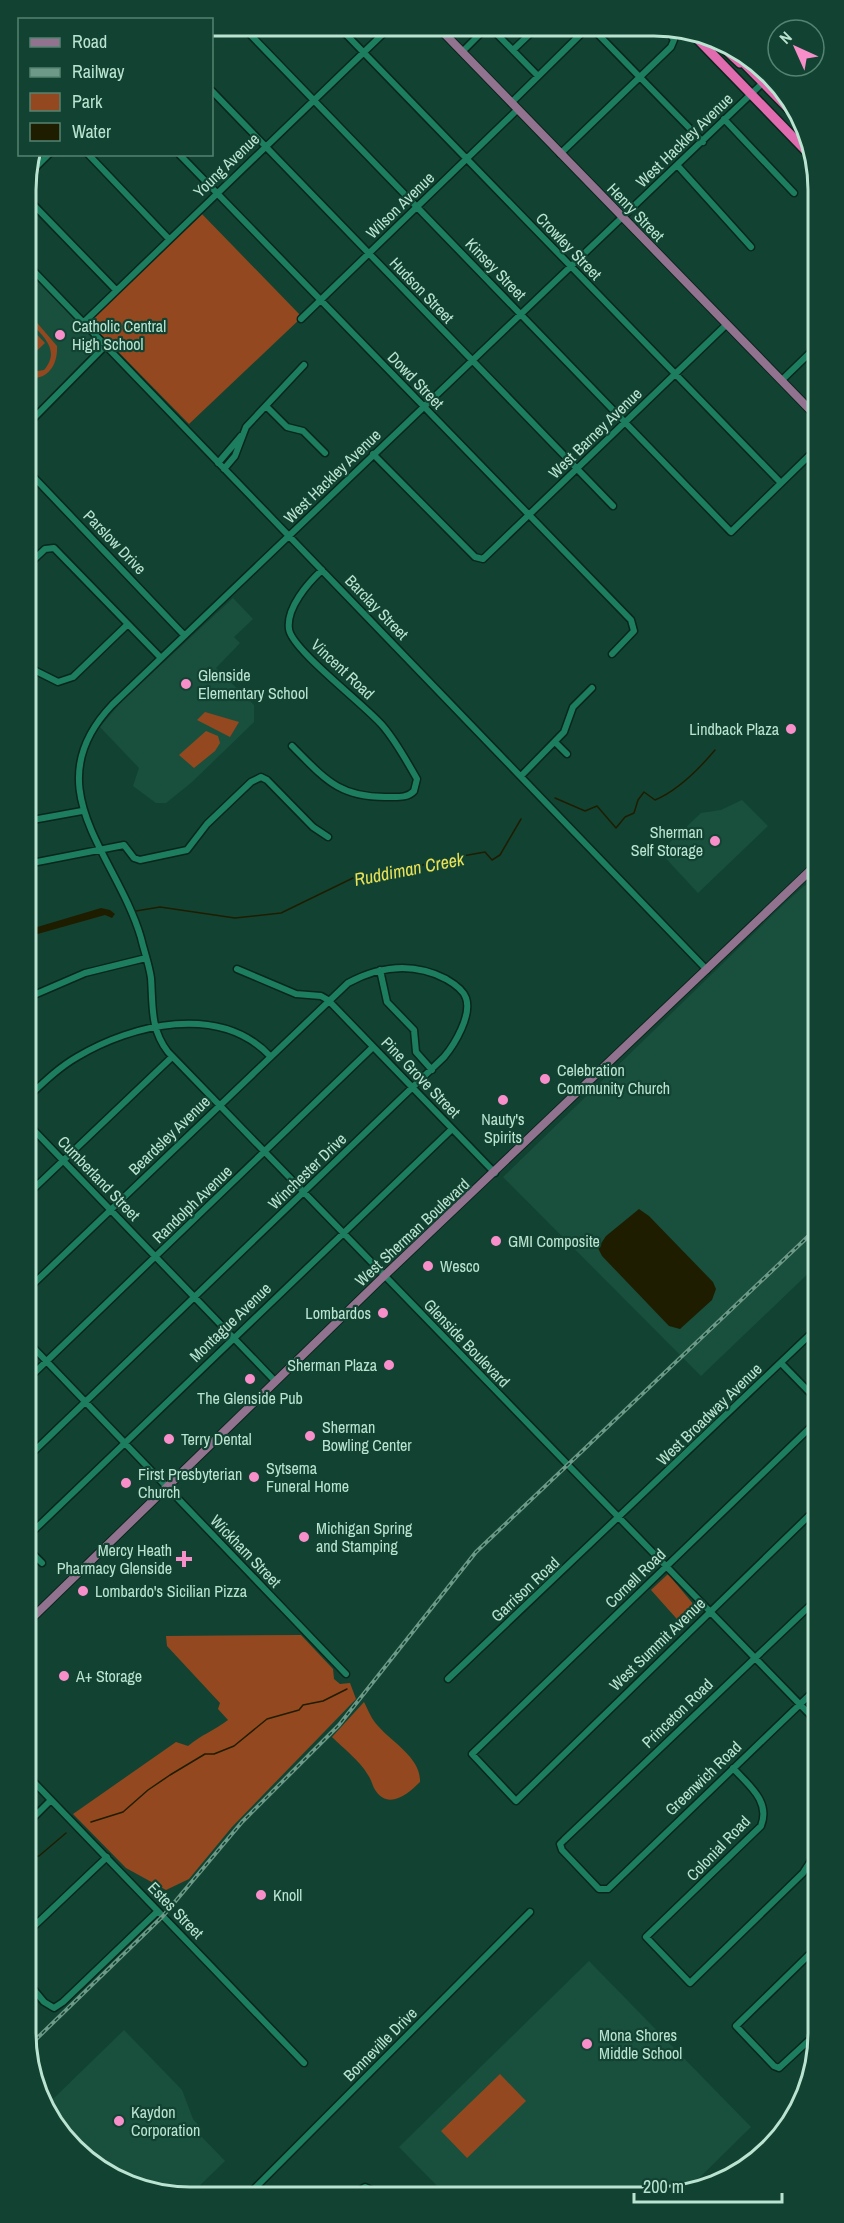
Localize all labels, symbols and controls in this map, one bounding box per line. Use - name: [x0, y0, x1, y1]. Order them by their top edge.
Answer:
- legend: [18, 18, 213, 156]
- north arrow: [766, 18, 826, 78]
- text: N: [774, 26, 797, 49]
- text: Road: [72, 29, 107, 54]
- text: Railway: [72, 59, 125, 84]
- street label: West Hackley Avenue: [631, 88, 737, 192]
- text: Park: [72, 89, 103, 114]
- text: Water: [72, 119, 111, 144]
- street label: Young Avenue: [188, 128, 264, 202]
- street label: Wilson Avenue: [361, 167, 439, 243]
- street label: Henry Street: [603, 178, 670, 246]
- street label: Crowley Street: [531, 207, 607, 285]
- street label: Kinsey Street: [461, 233, 532, 305]
- street label: Hudson Street: [385, 252, 459, 328]
- place label: Catholic Central High School: [72, 315, 166, 355]
- marker: Catholic Central High School: [53, 328, 67, 342]
- street label: Dowd Street: [383, 346, 449, 414]
- street label: West Barney Avenue: [543, 383, 647, 483]
- street label: West Hackley Avenue: [279, 424, 385, 528]
- street label: Parslow Drive: [79, 505, 151, 579]
- street label: Barclay Street: [340, 570, 414, 645]
- street label: Vincent Road: [307, 634, 379, 704]
- place label: Glenside Elementary School: [198, 664, 308, 704]
- marker: Glenside Elementary School: [179, 677, 193, 691]
- place label: Lindback Plaza: [689, 718, 780, 740]
- marker: Lindback Plaza: [784, 722, 798, 736]
- place label: Sherman Self Storage: [631, 821, 703, 861]
- marker: Sherman Self Storage: [708, 834, 722, 848]
- water label: Ruddiman Creek: [352, 846, 467, 892]
- street label: Pine Grove Street: [377, 1032, 466, 1123]
- place label: Celebration Community Church: [557, 1059, 670, 1099]
- marker: Celebration Community Church: [538, 1072, 552, 1086]
- street label: Beardsley Avenue: [123, 1090, 215, 1180]
- marker: Nauty's Spirits: [496, 1093, 510, 1107]
- place label: Nauty's Spirits: [481, 1108, 525, 1148]
- street label: Winchester Drive: [263, 1128, 351, 1214]
- street label: Cumberland Street: [53, 1131, 145, 1225]
- street label: Randolph Avenue: [147, 1160, 237, 1248]
- street label: West Sherman Boulevard: [350, 1173, 474, 1291]
- place label: GMI Composite: [508, 1230, 600, 1252]
- marker: GMI Composite: [489, 1234, 503, 1248]
- place label: Wesco: [440, 1255, 480, 1277]
- marker: Wesco: [421, 1259, 435, 1273]
- street label: Montague Avenue: [184, 1277, 276, 1367]
- street label: Glenside Boulevard: [419, 1294, 515, 1392]
- place label: Lombardos: [305, 1302, 371, 1324]
- marker: Lombardos: [376, 1306, 390, 1320]
- place label: Sherman Plaza: [287, 1354, 378, 1376]
- marker: Sherman Plaza: [382, 1358, 396, 1372]
- street label: West Broadway Avenue: [651, 1358, 767, 1470]
- marker: The Glenside Pub: [243, 1372, 257, 1386]
- place label: The Glenside Pub: [197, 1387, 303, 1409]
- place label: Sherman Bowling Center: [322, 1416, 412, 1456]
- place label: Terry Dental: [181, 1428, 252, 1450]
- marker: Sherman Bowling Center: [303, 1429, 317, 1443]
- marker: Terry Dental: [162, 1432, 176, 1446]
- place label: Sytsema Funeral Home: [266, 1457, 349, 1497]
- place label: First Presbyterian Church: [138, 1463, 242, 1503]
- marker: Sytsema Funeral Home: [247, 1470, 261, 1484]
- marker: First Presbyterian Church: [119, 1476, 133, 1490]
- street label: Wickham Street: [206, 1510, 287, 1592]
- place label: Michigan Spring and Stamping: [316, 1517, 413, 1557]
- marker: Michigan Spring and Stamping: [297, 1530, 311, 1544]
- place label: Mercy Heath Pharmacy Glenside: [57, 1539, 172, 1579]
- street label: Cornell Road: [600, 1543, 670, 1613]
- marker: Mercy Heath Pharmacy Glenside: [177, 1552, 191, 1566]
- street label: Garrison Road: [486, 1552, 564, 1626]
- place label: Lombardo's Sicilian Pizza: [95, 1580, 248, 1602]
- marker: Lombardo's Sicilian Pizza: [76, 1584, 90, 1598]
- street label: West Summit Avenue: [604, 1592, 710, 1696]
- place label: A+ Storage: [75, 1665, 142, 1687]
- marker: A+ Storage: [57, 1669, 71, 1683]
- street label: Princeton Road: [637, 1673, 717, 1753]
- street label: Greenwich Road: [660, 1736, 746, 1820]
- street label: Colonial Road: [681, 1810, 755, 1886]
- street label: Estes Street: [143, 1877, 209, 1944]
- place label: Knoll: [273, 1884, 302, 1906]
- marker: Knoll: [254, 1888, 268, 1902]
- street label: Bonneville Drive: [338, 2002, 422, 2086]
- place label: Mona Shores Middle School: [599, 2024, 682, 2064]
- marker: Mona Shores Middle School: [580, 2037, 594, 2051]
- place label: Kaydon Corporation: [131, 2101, 200, 2141]
- marker: Kaydon Corporation: [112, 2114, 126, 2128]
- scale bar: [634, 2166, 782, 2204]
- text: 200 m: [643, 2174, 684, 2199]

